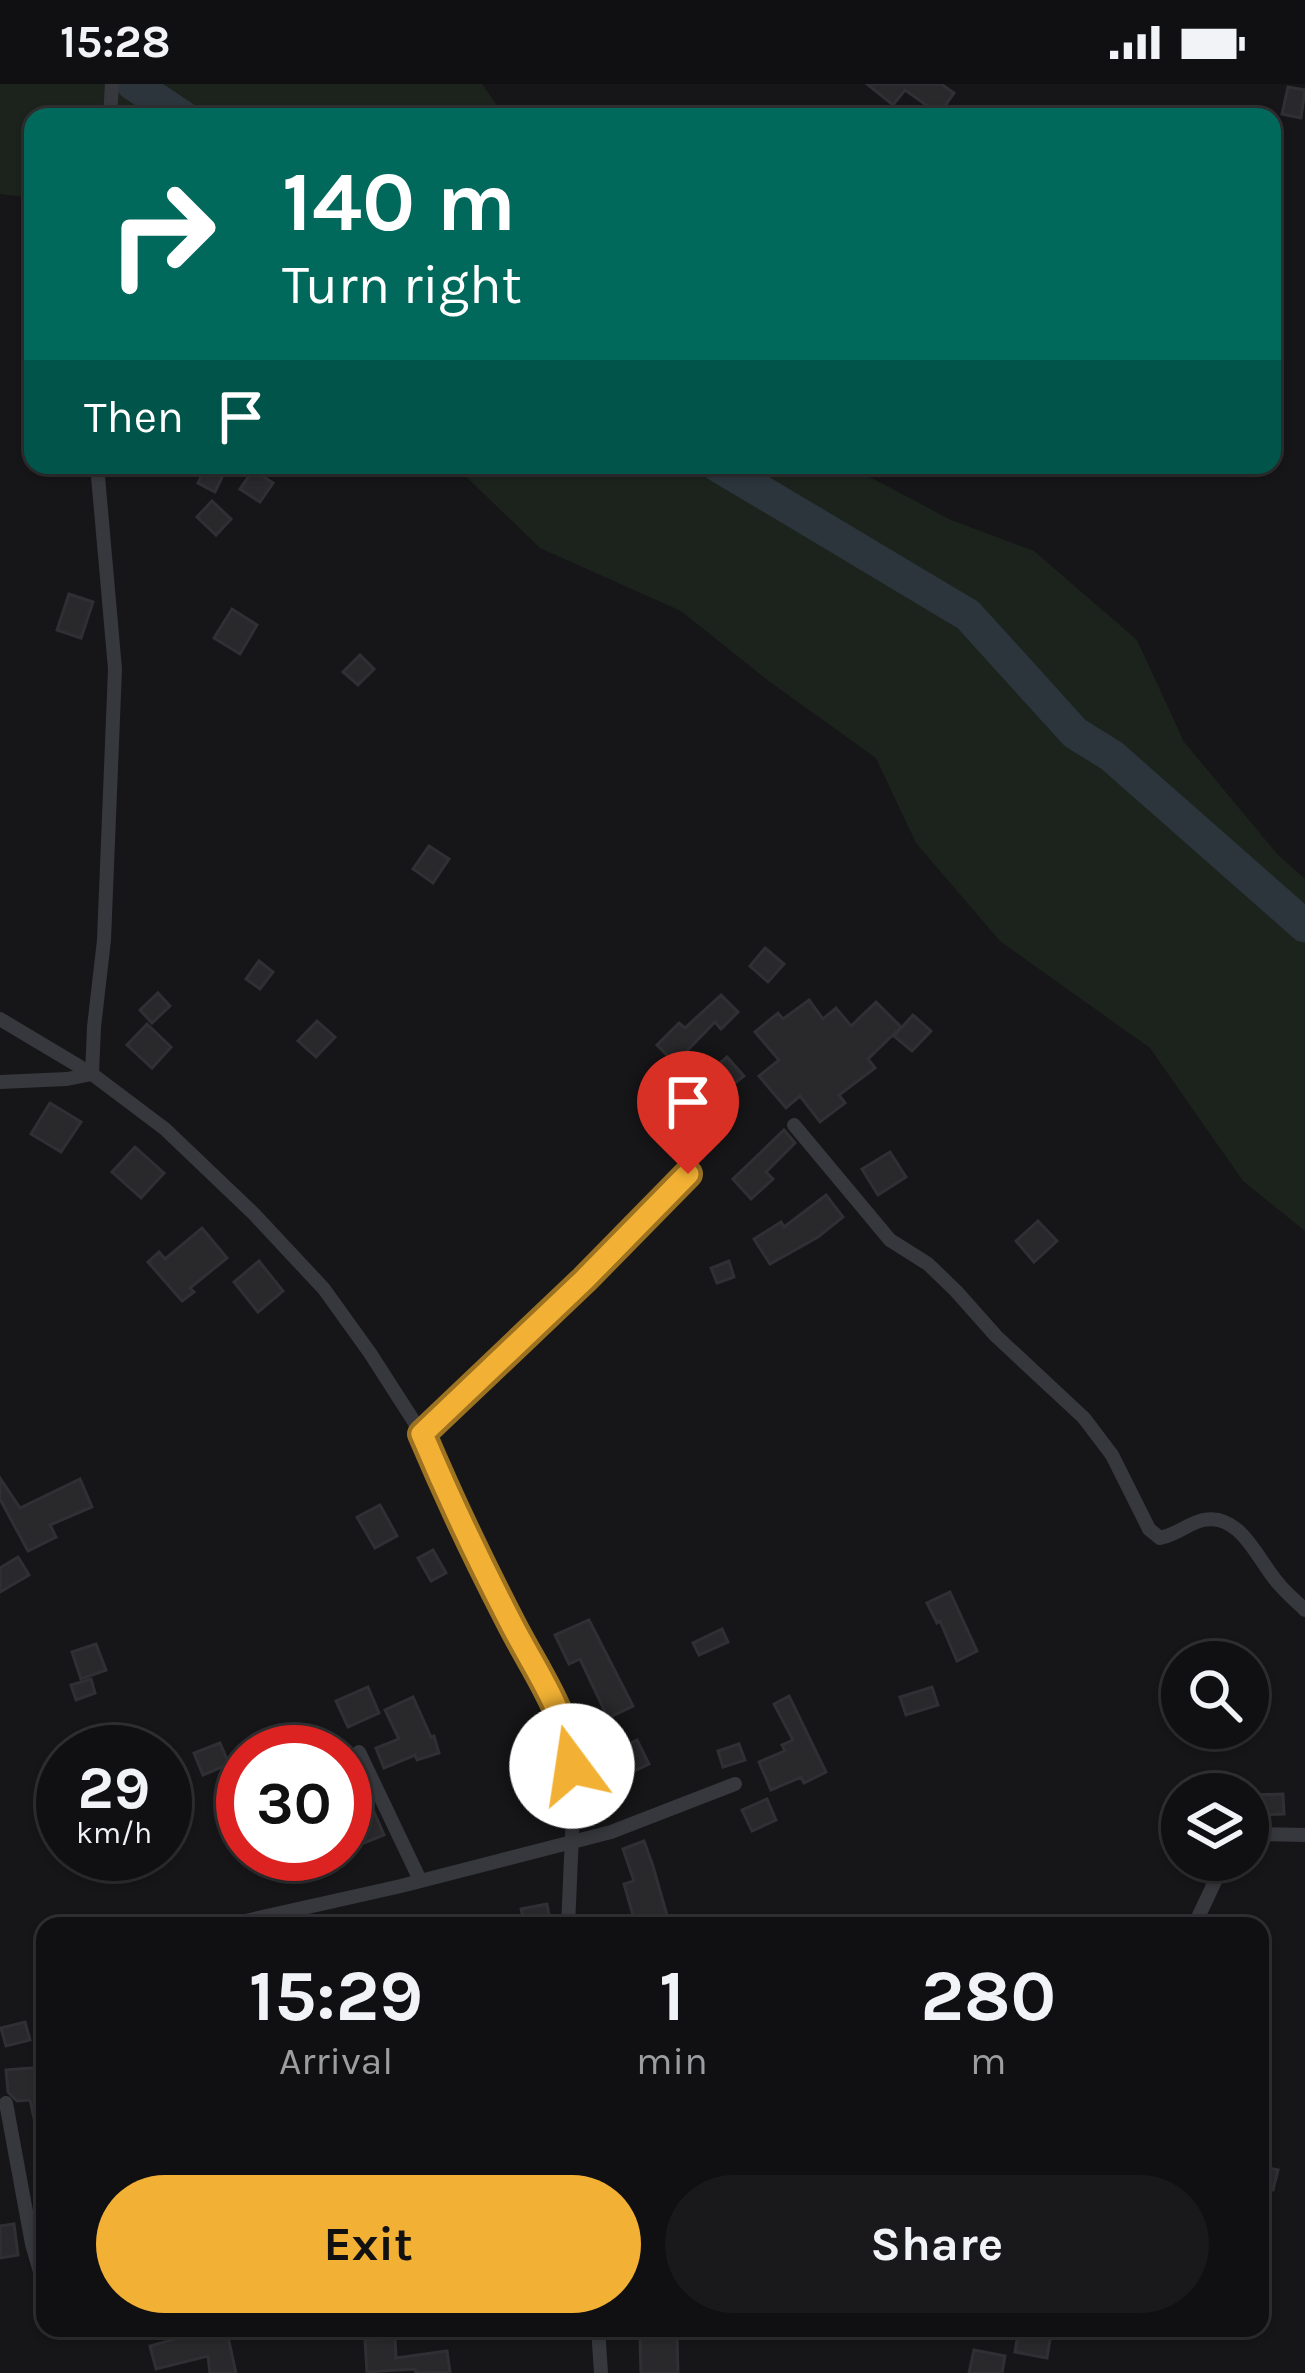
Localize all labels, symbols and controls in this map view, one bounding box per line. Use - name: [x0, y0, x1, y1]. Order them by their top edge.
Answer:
- text: 15:28: [60, 16, 171, 68]
- text: 140 m: [282, 153, 516, 251]
- icon: right: [84, 156, 240, 312]
- text: Turn right: [282, 253, 522, 317]
- icon: arrive: [208, 384, 274, 450]
- text: Then: [84, 391, 184, 443]
- pin: [637, 1051, 739, 1174]
- icon: arrive: [655, 1069, 721, 1135]
- map controls: [1161, 1641, 1269, 1881]
- button: search: [1161, 1641, 1269, 1749]
- position arrow: [509, 1703, 635, 1829]
- speed limit sign: 30: [216, 1725, 372, 1881]
- text: 29: [78, 1753, 150, 1823]
- button: layers: [1161, 1773, 1269, 1881]
- text: km/h: [76, 1815, 152, 1851]
- text: 15:29: [249, 1954, 423, 2038]
- text: 1: [659, 1954, 685, 2038]
- text: 280: [921, 1954, 1056, 2038]
- text: Arrival: [279, 2038, 393, 2084]
- text: min: [636, 2038, 708, 2084]
- text: m: [970, 2038, 1007, 2084]
- button: Exit: [96, 2175, 641, 2313]
- button: Share: [665, 2175, 1209, 2313]

